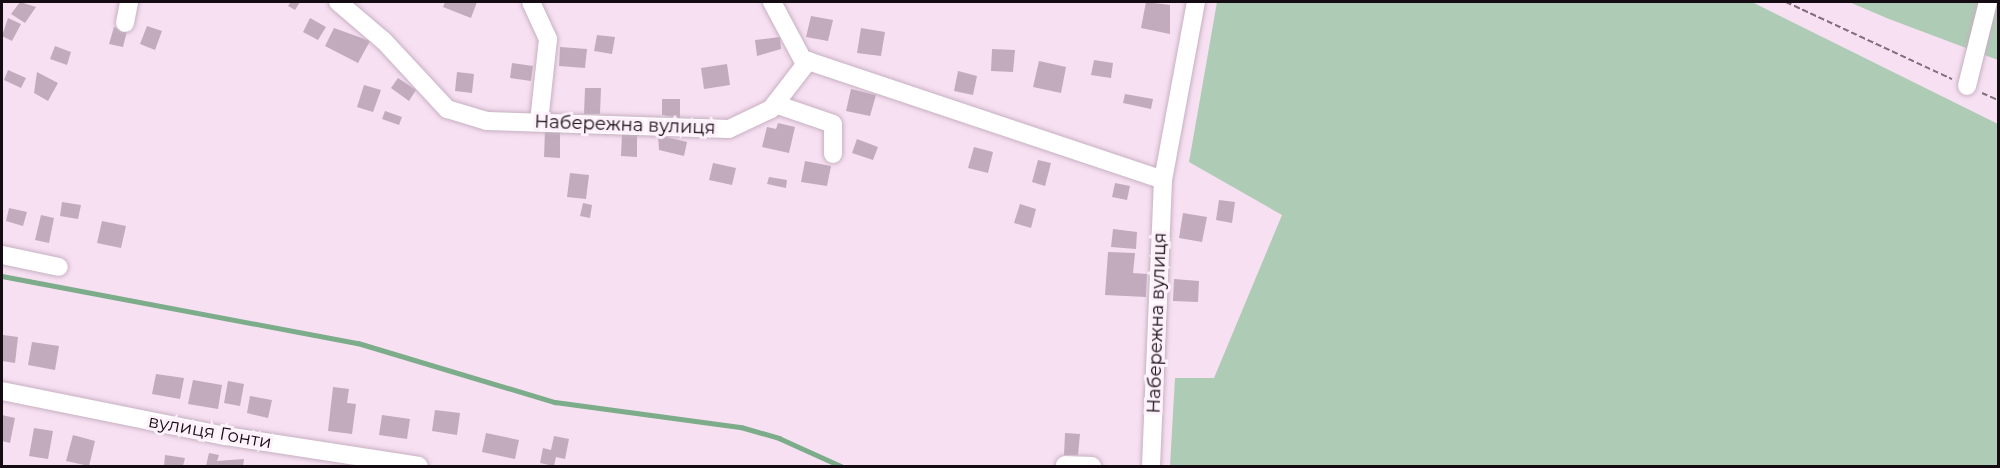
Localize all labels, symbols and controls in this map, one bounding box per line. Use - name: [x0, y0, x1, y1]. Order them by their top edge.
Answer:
- street label: Набережна вулиця: [534, 111, 716, 139]
- street label: Набережна вулиця: [1143, 232, 1171, 414]
- street label: вулиця Гонти: [147, 411, 273, 453]

